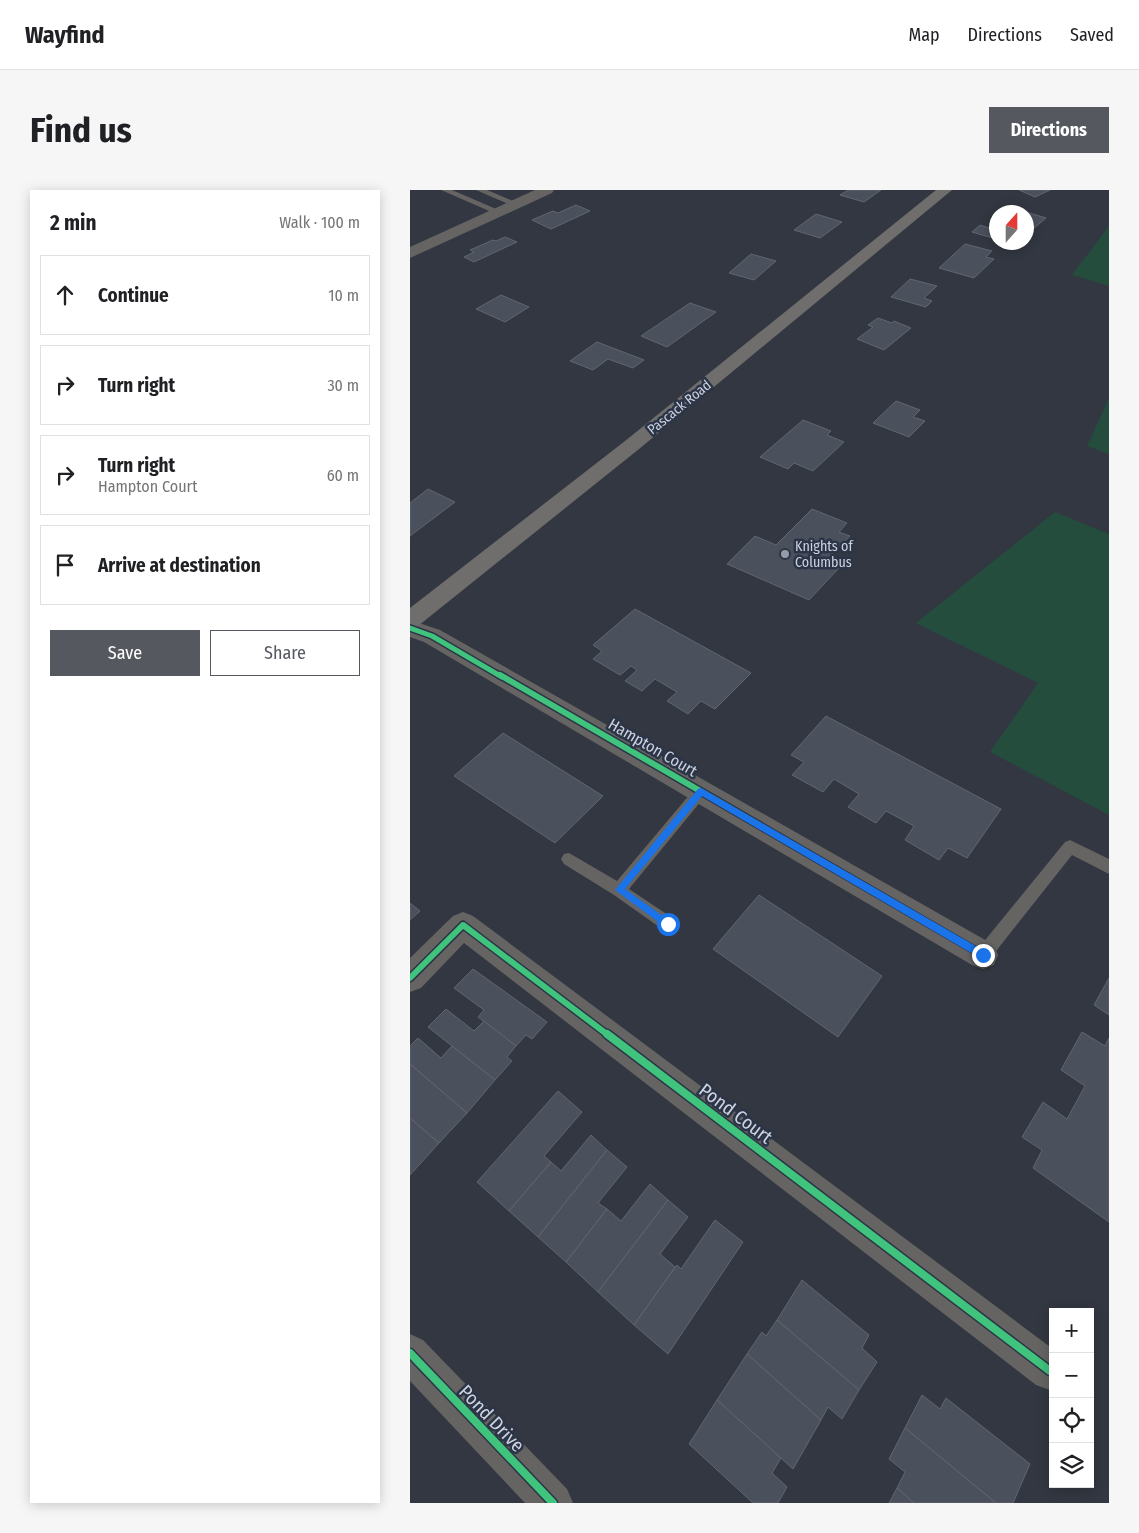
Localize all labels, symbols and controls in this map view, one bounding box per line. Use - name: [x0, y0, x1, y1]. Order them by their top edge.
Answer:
- text: Wayfind: [25, 21, 105, 49]
- text: Map: [908, 24, 940, 46]
- text: Directions: [968, 24, 1042, 46]
- text: Saved: [1070, 24, 1114, 46]
- button: Directions: [989, 107, 1109, 153]
- text: Find us: [30, 109, 132, 151]
- north arrow: [989, 205, 1034, 250]
- text: 2 min: [50, 210, 97, 236]
- text: Walk · 100 m: [279, 213, 360, 232]
- icon: ahead: [51, 281, 79, 309]
- text: Continue: [98, 284, 169, 307]
- text: 10 m: [328, 286, 359, 305]
- icon: right: [51, 371, 79, 399]
- text: Turn right: [98, 374, 175, 397]
- text: 30 m: [327, 376, 359, 395]
- street label: Pascack Road: [644, 377, 715, 438]
- text: Turn right: [98, 454, 175, 477]
- icon: right: [51, 461, 79, 489]
- text: 60 m: [327, 466, 359, 485]
- text: Hampton Court: [98, 477, 197, 496]
- place label: Knights of Columbus: [795, 538, 854, 571]
- marker: Knights of Columbus: [779, 548, 791, 560]
- icon: arrive: [51, 551, 79, 579]
- text: Arrive at destination: [98, 554, 261, 577]
- button: Save: [50, 630, 200, 676]
- button: Share: [210, 630, 360, 676]
- street label: Hampton Court: [605, 714, 701, 781]
- route start: [657, 913, 680, 936]
- route end: [972, 944, 995, 967]
- street label: Pond Court: [694, 1078, 778, 1149]
- map controls: [1049, 1308, 1094, 1488]
- button: +: [1049, 1308, 1094, 1353]
- button: −: [1049, 1353, 1094, 1398]
- street label: Pond Drive: [454, 1380, 529, 1457]
- button: locate: [1049, 1398, 1094, 1443]
- button: layers: [1049, 1443, 1094, 1488]

